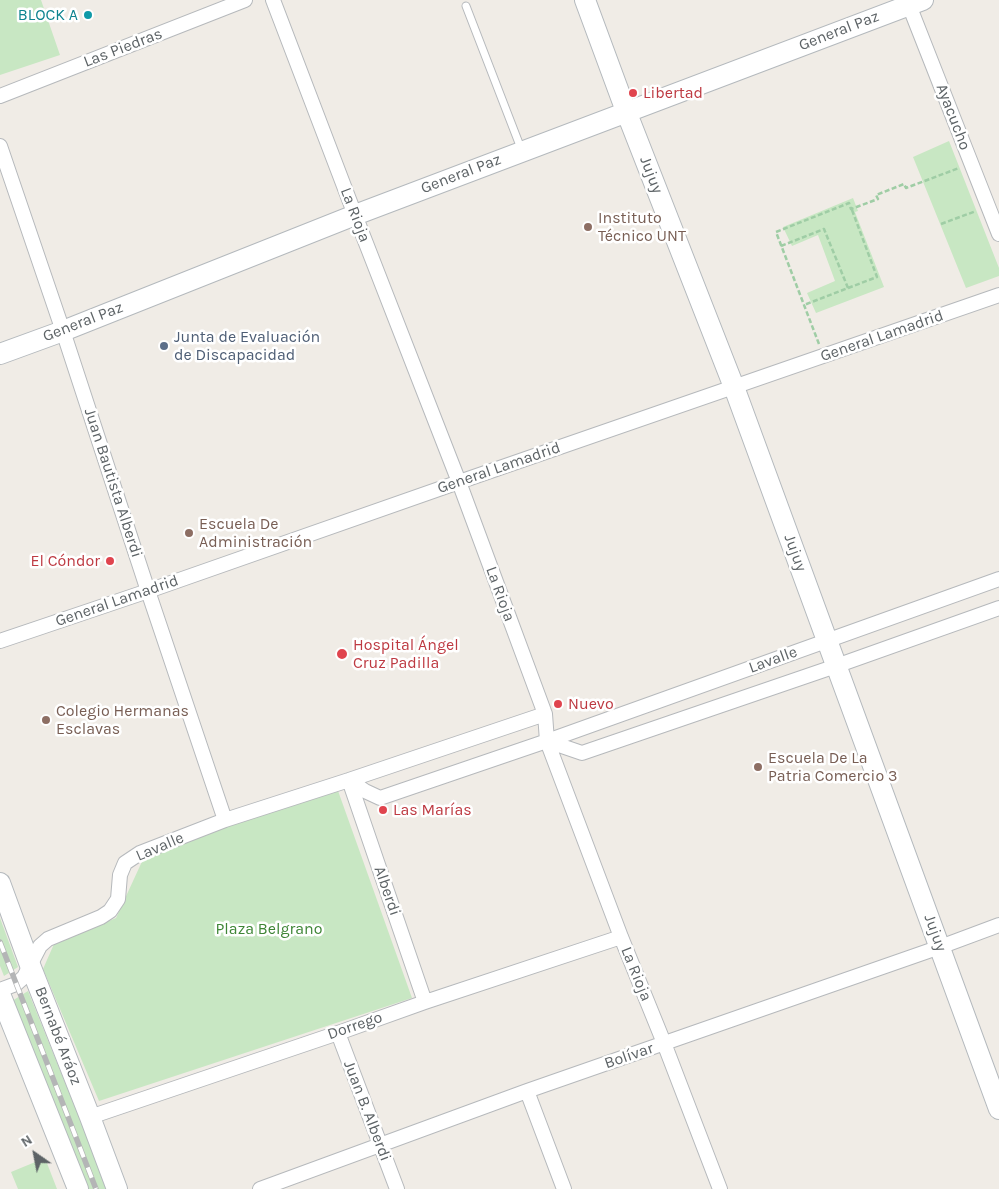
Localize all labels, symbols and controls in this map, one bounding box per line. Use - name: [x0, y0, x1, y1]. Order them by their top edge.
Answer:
- place label: BLOCK A: [18, 5, 78, 25]
- street label: General Paz: [796, 7, 882, 55]
- marker: BLOCK A: [82, 9, 94, 21]
- street label: Las Piedras: [81, 24, 165, 72]
- street label: Ayacucho: [932, 81, 974, 153]
- place label: Libertad: [643, 83, 703, 103]
- marker: Libertad: [627, 87, 639, 99]
- street label: General Paz: [418, 150, 504, 198]
- street label: Jujuy: [635, 154, 667, 196]
- street label: La Rioja: [336, 185, 374, 245]
- place label: Instituto Técnico UNT: [598, 208, 686, 246]
- marker: Instituto Técnico UNT: [582, 221, 594, 233]
- street label: General Paz: [40, 298, 126, 346]
- street label: General Lamadrid: [818, 306, 946, 366]
- place label: Junta de Evaluación de Discapacidad: [174, 327, 320, 365]
- marker: Junta de Evaluación de Discapacidad: [158, 340, 170, 352]
- street label: Juan Bautista Alberdi: [80, 406, 146, 560]
- street label: General Lamadrid: [435, 438, 563, 498]
- place label: Escuela De Administración: [199, 514, 312, 552]
- marker: Escuela De Administración: [183, 527, 195, 539]
- street label: Jujuy: [779, 532, 811, 574]
- place label: El Cóndor: [31, 551, 100, 571]
- marker: El Cóndor: [104, 555, 116, 567]
- street label: La Rioja: [481, 564, 519, 624]
- street label: General Lamadrid: [53, 571, 181, 631]
- place label: Hospital Ángel Cruz Padilla: [353, 635, 459, 673]
- street label: Lavalle: [746, 642, 800, 678]
- marker: Hospital Ángel Cruz Padilla: [335, 647, 349, 661]
- place label: Nuevo: [568, 694, 614, 714]
- marker: Nuevo: [552, 698, 564, 710]
- place label: Colegio Hermanas Esclavas: [56, 701, 189, 739]
- marker: Colegio Hermanas Esclavas: [40, 714, 52, 726]
- place label: Escuela De La Patria Comercio 3: [768, 748, 897, 786]
- marker: Escuela De La Patria Comercio 3: [752, 761, 764, 773]
- place label: Las Marías: [393, 800, 472, 820]
- marker: Las Marías: [377, 804, 389, 816]
- street label: Lavalle: [133, 828, 187, 866]
- street label: Alberdi: [370, 864, 404, 918]
- street label: Jujuy: [919, 912, 951, 954]
- park label: Plaza Belgrano: [215, 919, 323, 939]
- street label: La Rioja: [616, 944, 656, 1004]
- street label: Bernabé Aráoz: [30, 984, 86, 1088]
- street label: Dorrego: [325, 1008, 385, 1044]
- street label: Bolívar: [602, 1039, 656, 1073]
- street label: Juan B. Alberdi: [339, 1058, 395, 1164]
- north arrow: [10, 1129, 60, 1179]
- text: N: [18, 1131, 35, 1151]

